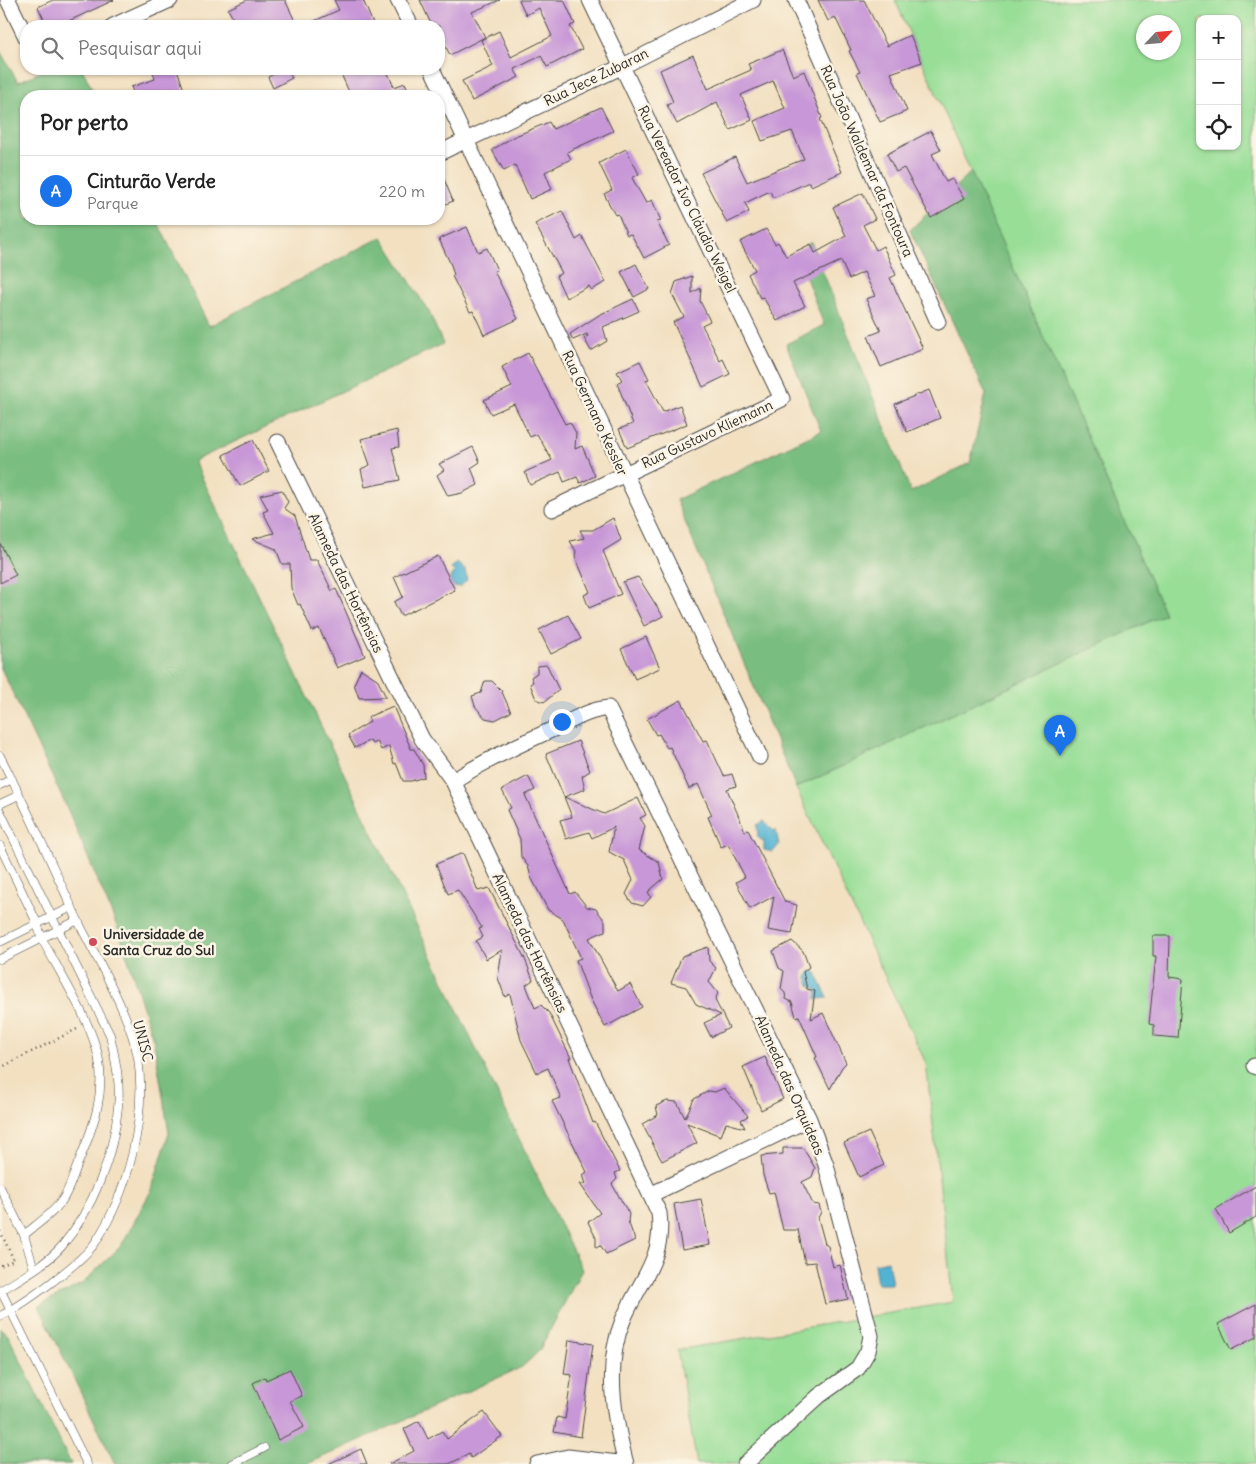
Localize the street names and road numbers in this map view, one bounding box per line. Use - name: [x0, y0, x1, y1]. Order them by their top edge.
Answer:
- street label: Rua Jece Zubaran: [541, 44, 651, 110]
- street label: Rua João Waldemar da Fontoura: [817, 62, 917, 260]
- street label: Rua Vereador Ivo Cláudio Weigel: [634, 103, 740, 295]
- street label: Rua Germano Kessler: [558, 347, 632, 479]
- street label: Rua Gustavo Kliemann: [639, 396, 775, 472]
- street label: Alameda das Hortênsias: [304, 510, 388, 656]
- street label: Alameda das Hortênsias: [488, 870, 572, 1016]
- street label: Alameda das Orquídeas: [751, 1012, 829, 1158]
- street label: UNISC: [129, 1018, 157, 1064]

